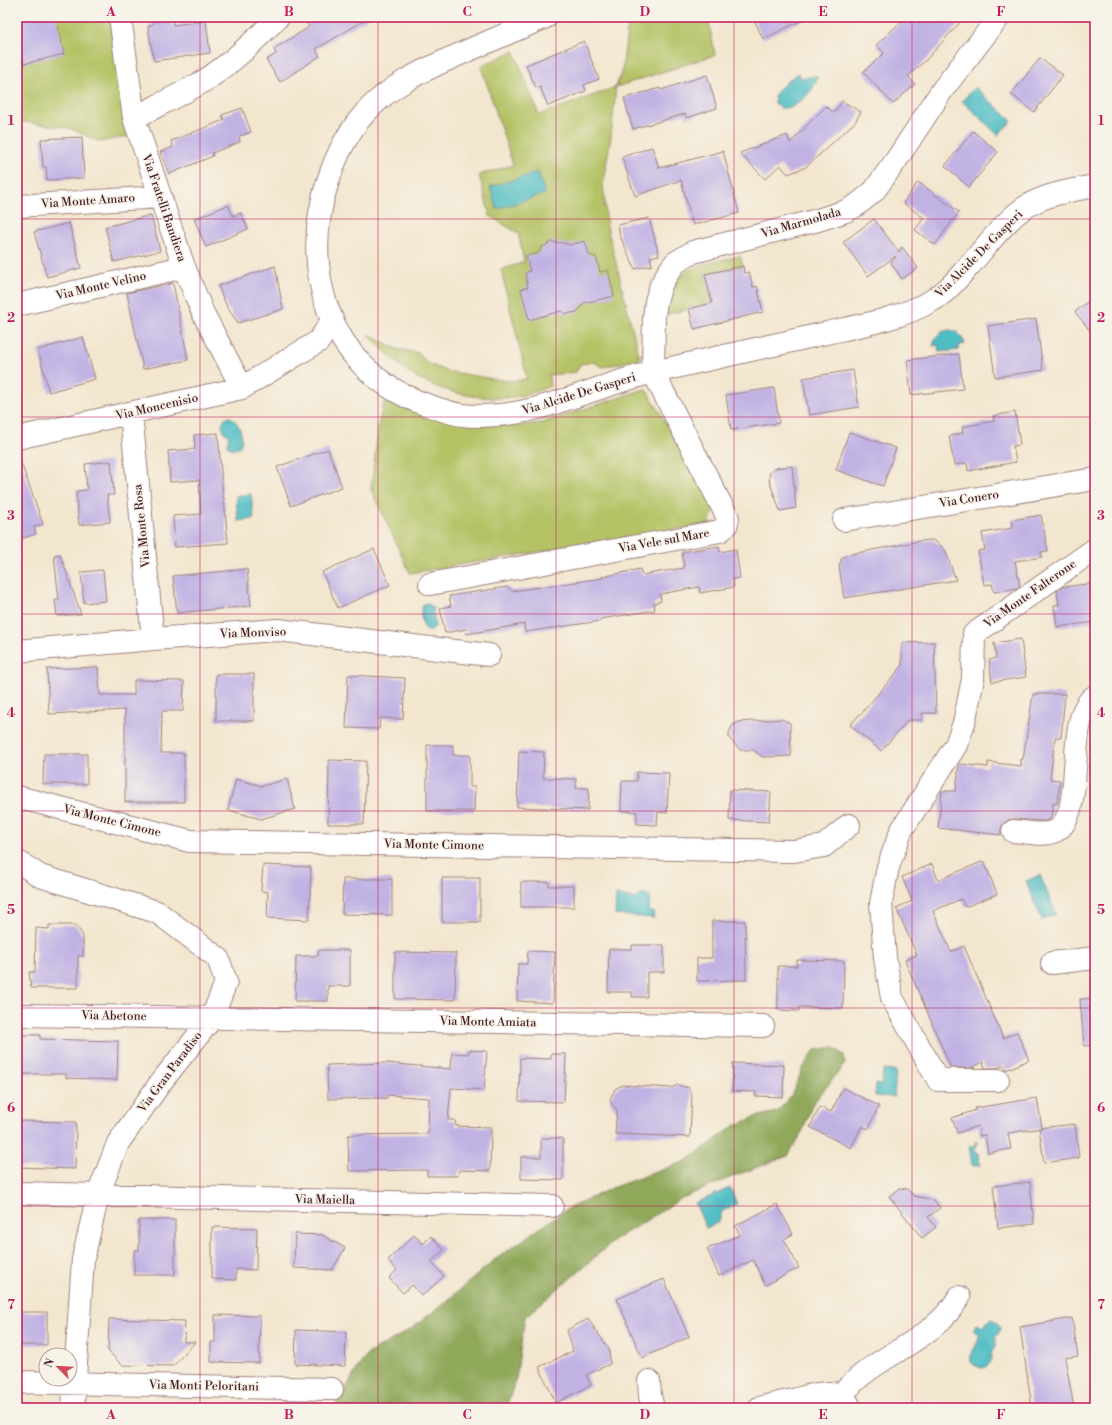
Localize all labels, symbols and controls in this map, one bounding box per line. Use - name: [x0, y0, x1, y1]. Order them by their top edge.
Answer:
- text: A: [105, 4, 116, 20]
- text: B: [284, 4, 294, 20]
- text: C: [462, 4, 472, 20]
- text: D: [640, 4, 650, 20]
- text: E: [818, 4, 828, 20]
- text: F: [996, 4, 1006, 20]
- text: 1: [8, 113, 15, 129]
- text: 1: [1098, 113, 1105, 129]
- street label: Via Fratelli Bandiera: [138, 151, 190, 265]
- street label: Via Monte Amaro: [39, 190, 136, 212]
- street label: Via Marmolada: [758, 204, 843, 242]
- street label: Via Alcide De Gasperi: [931, 207, 1026, 302]
- street label: Via Monte Velino: [53, 268, 148, 304]
- text: 2: [7, 310, 15, 326]
- text: 2: [1097, 310, 1105, 326]
- street label: Via Alcide De Gasperi: [519, 370, 638, 419]
- street label: Via Moncenisio: [113, 390, 200, 424]
- street label: Via Monte Rosa: [130, 483, 154, 569]
- street label: Via Conero: [937, 487, 1000, 511]
- text: 3: [7, 508, 15, 524]
- text: 3: [1097, 508, 1105, 524]
- street label: Via Vele sul Mare: [616, 526, 711, 557]
- street label: Via Monte Falterone: [980, 556, 1079, 632]
- street label: Via Monviso: [218, 624, 287, 642]
- text: 4: [7, 705, 16, 721]
- text: 4: [1097, 705, 1106, 721]
- street label: Via Monte Cimone: [61, 801, 162, 840]
- street label: Via Monte Cimone: [383, 837, 484, 853]
- text: 5: [7, 902, 15, 918]
- text: 5: [1097, 902, 1105, 918]
- street label: Via Abetone: [80, 1008, 147, 1024]
- street label: Via Monte Amiata: [438, 1014, 537, 1030]
- street label: Via Gran Paradiso: [134, 1028, 206, 1116]
- text: 6: [7, 1100, 15, 1116]
- text: 6: [1097, 1100, 1105, 1116]
- street label: Via Maiella: [294, 1192, 356, 1208]
- text: 7: [7, 1297, 15, 1313]
- text: 7: [1097, 1297, 1105, 1313]
- north arrow: [38, 1347, 78, 1387]
- text: N: [42, 1356, 58, 1370]
- street label: Via Monti Peloritani: [148, 1378, 259, 1394]
- text: A: [105, 1407, 116, 1423]
- text: B: [284, 1407, 294, 1423]
- text: C: [462, 1407, 472, 1423]
- text: D: [640, 1407, 650, 1423]
- text: E: [818, 1407, 828, 1423]
- text: F: [996, 1407, 1006, 1423]

